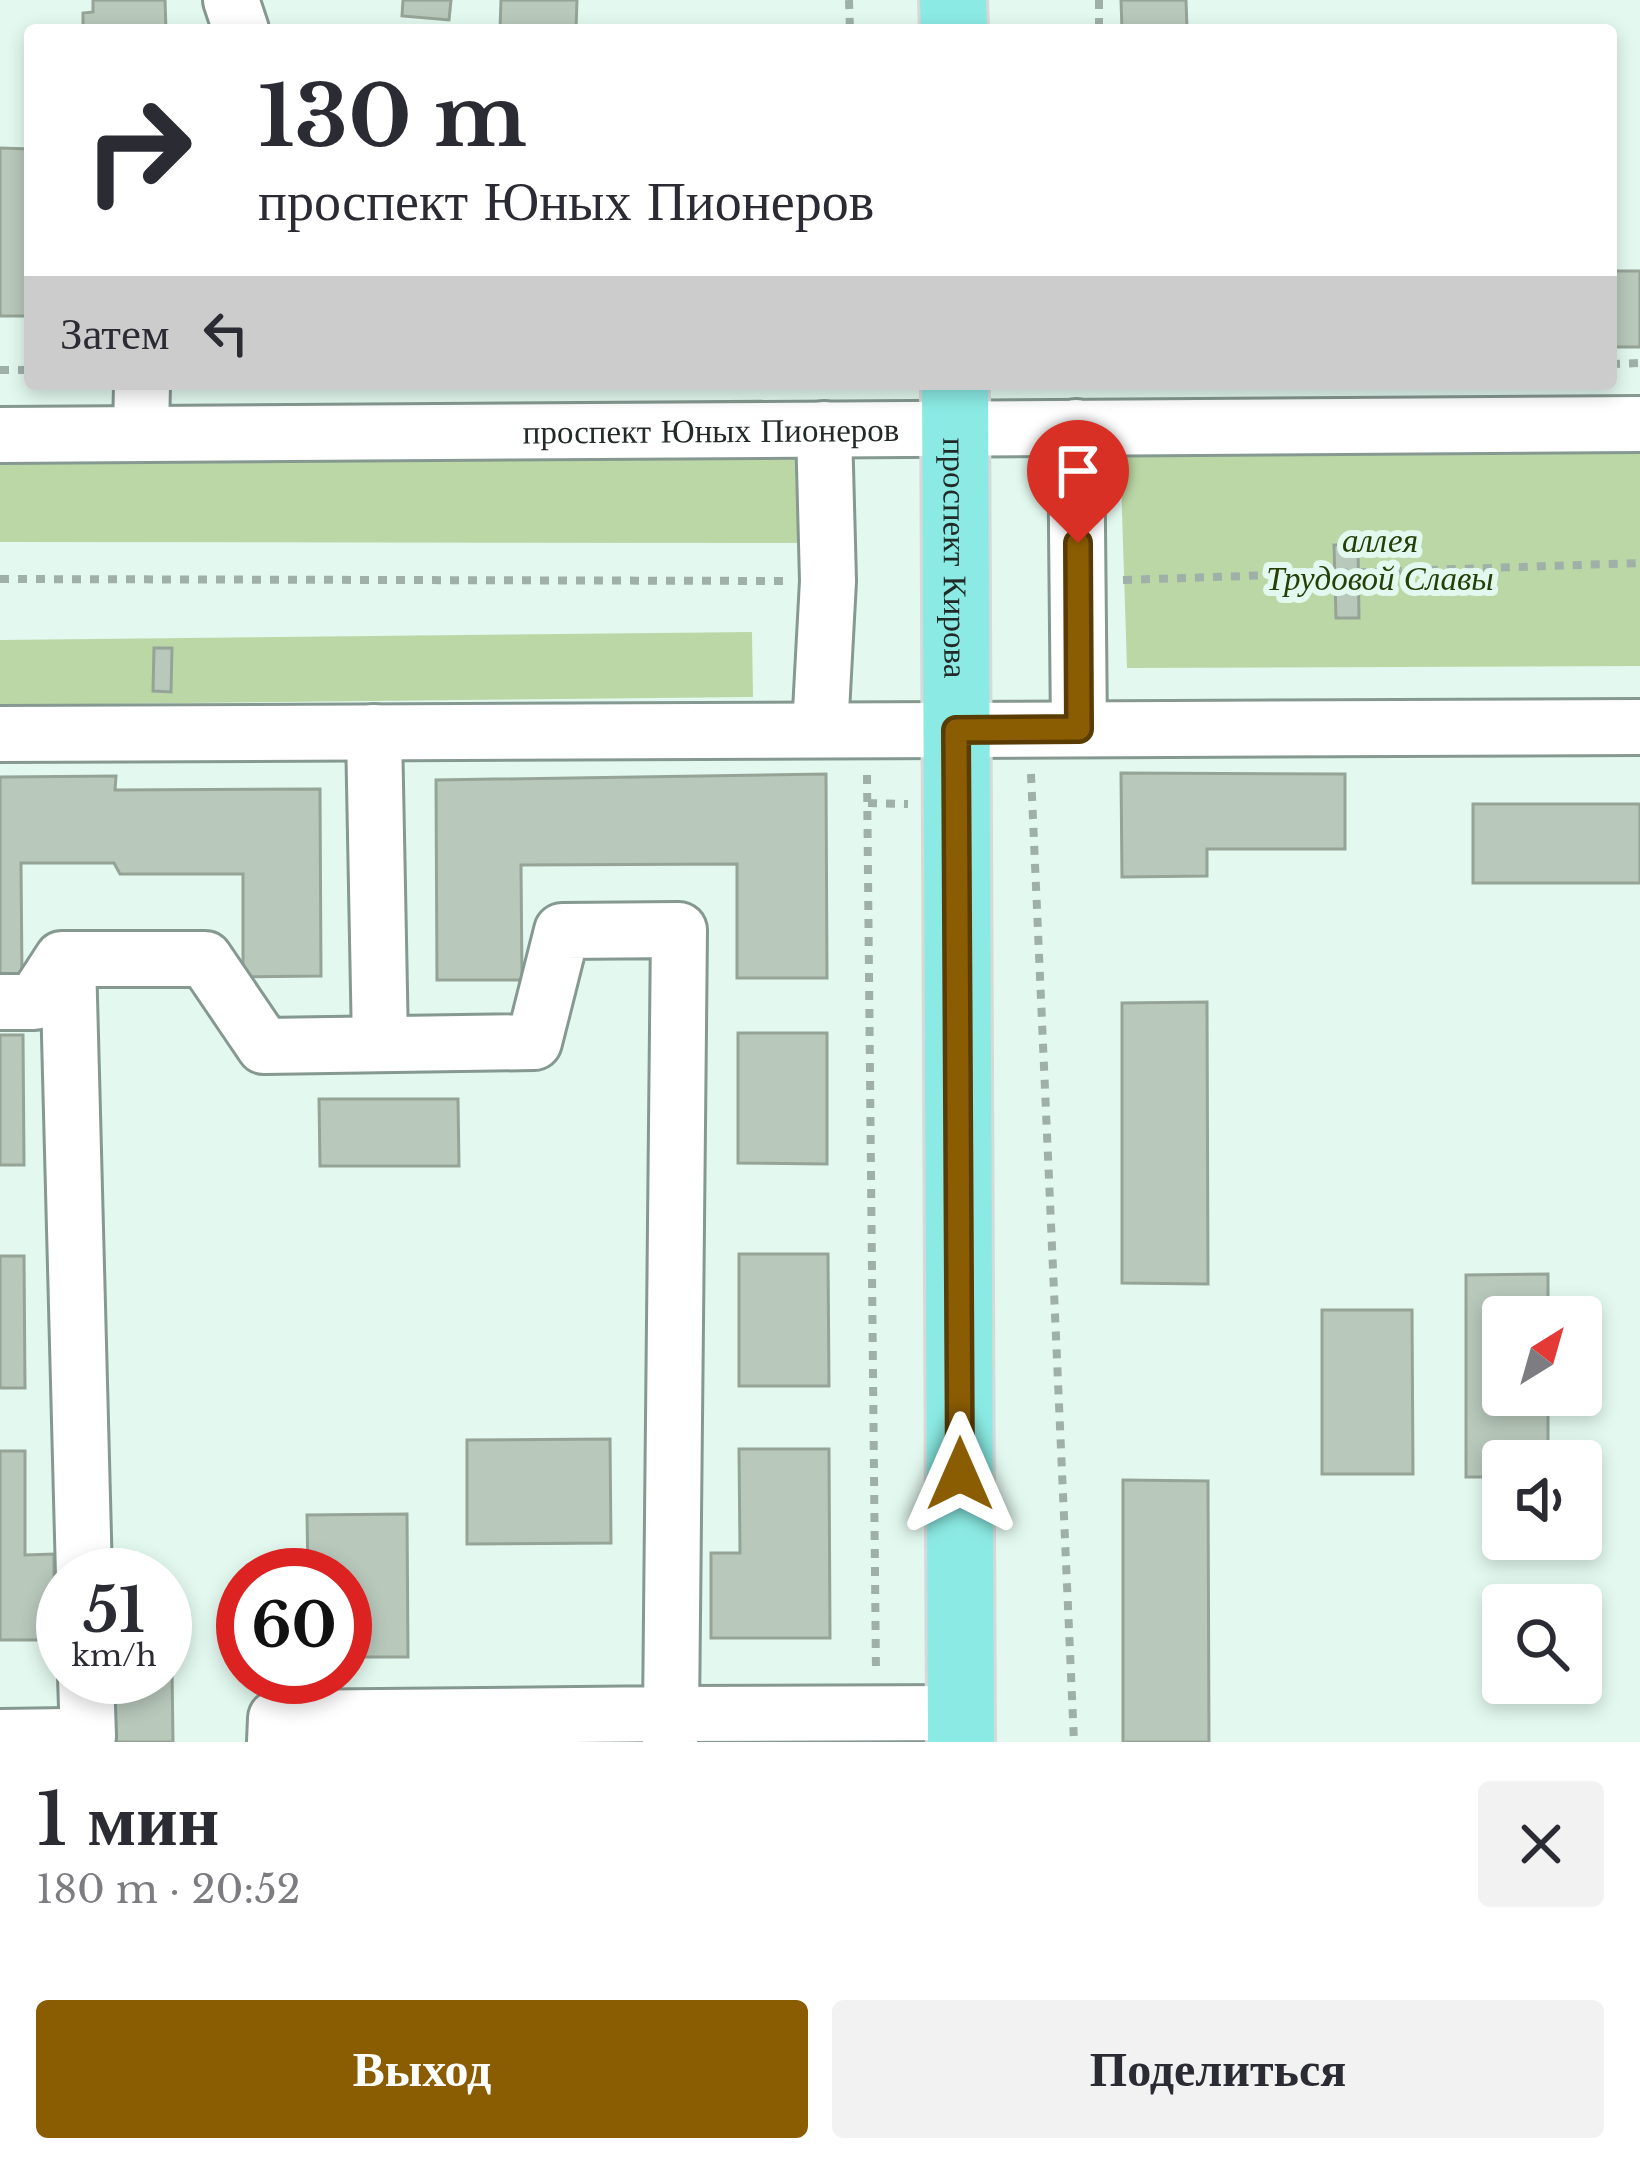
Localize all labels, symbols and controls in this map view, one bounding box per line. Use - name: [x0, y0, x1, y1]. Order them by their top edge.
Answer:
- text: 130 m: [258, 65, 527, 169]
- icon: right: [60, 72, 216, 228]
- text: проспект Юных Пионеров: [258, 168, 874, 235]
- icon: left: [193, 300, 259, 366]
- text: Затем: [60, 305, 169, 361]
- street label: проспект Юных Пионеров: [523, 408, 899, 452]
- pin: [1027, 420, 1129, 543]
- street label: проспект Кирова: [935, 438, 977, 679]
- icon: arrive: [1045, 438, 1111, 504]
- park label: аллея Трудовой Славы: [1266, 520, 1494, 599]
- north arrow: [1482, 1296, 1602, 1416]
- map controls: [1482, 1296, 1602, 1704]
- position arrow: [897, 1411, 1023, 1537]
- button: sound: [1482, 1440, 1602, 1560]
- speed limit sign: 60: [216, 1548, 372, 1704]
- text: 51: [83, 1574, 145, 1648]
- button: search: [1482, 1584, 1602, 1704]
- text: km/h: [71, 1637, 157, 1674]
- text: 1 мин: [36, 1775, 219, 1864]
- button: close: [1478, 1781, 1604, 1907]
- text: 180 m · 20:52: [36, 1865, 301, 1914]
- button: Выход: [36, 2000, 808, 2138]
- button: Поделиться: [832, 2000, 1604, 2138]

